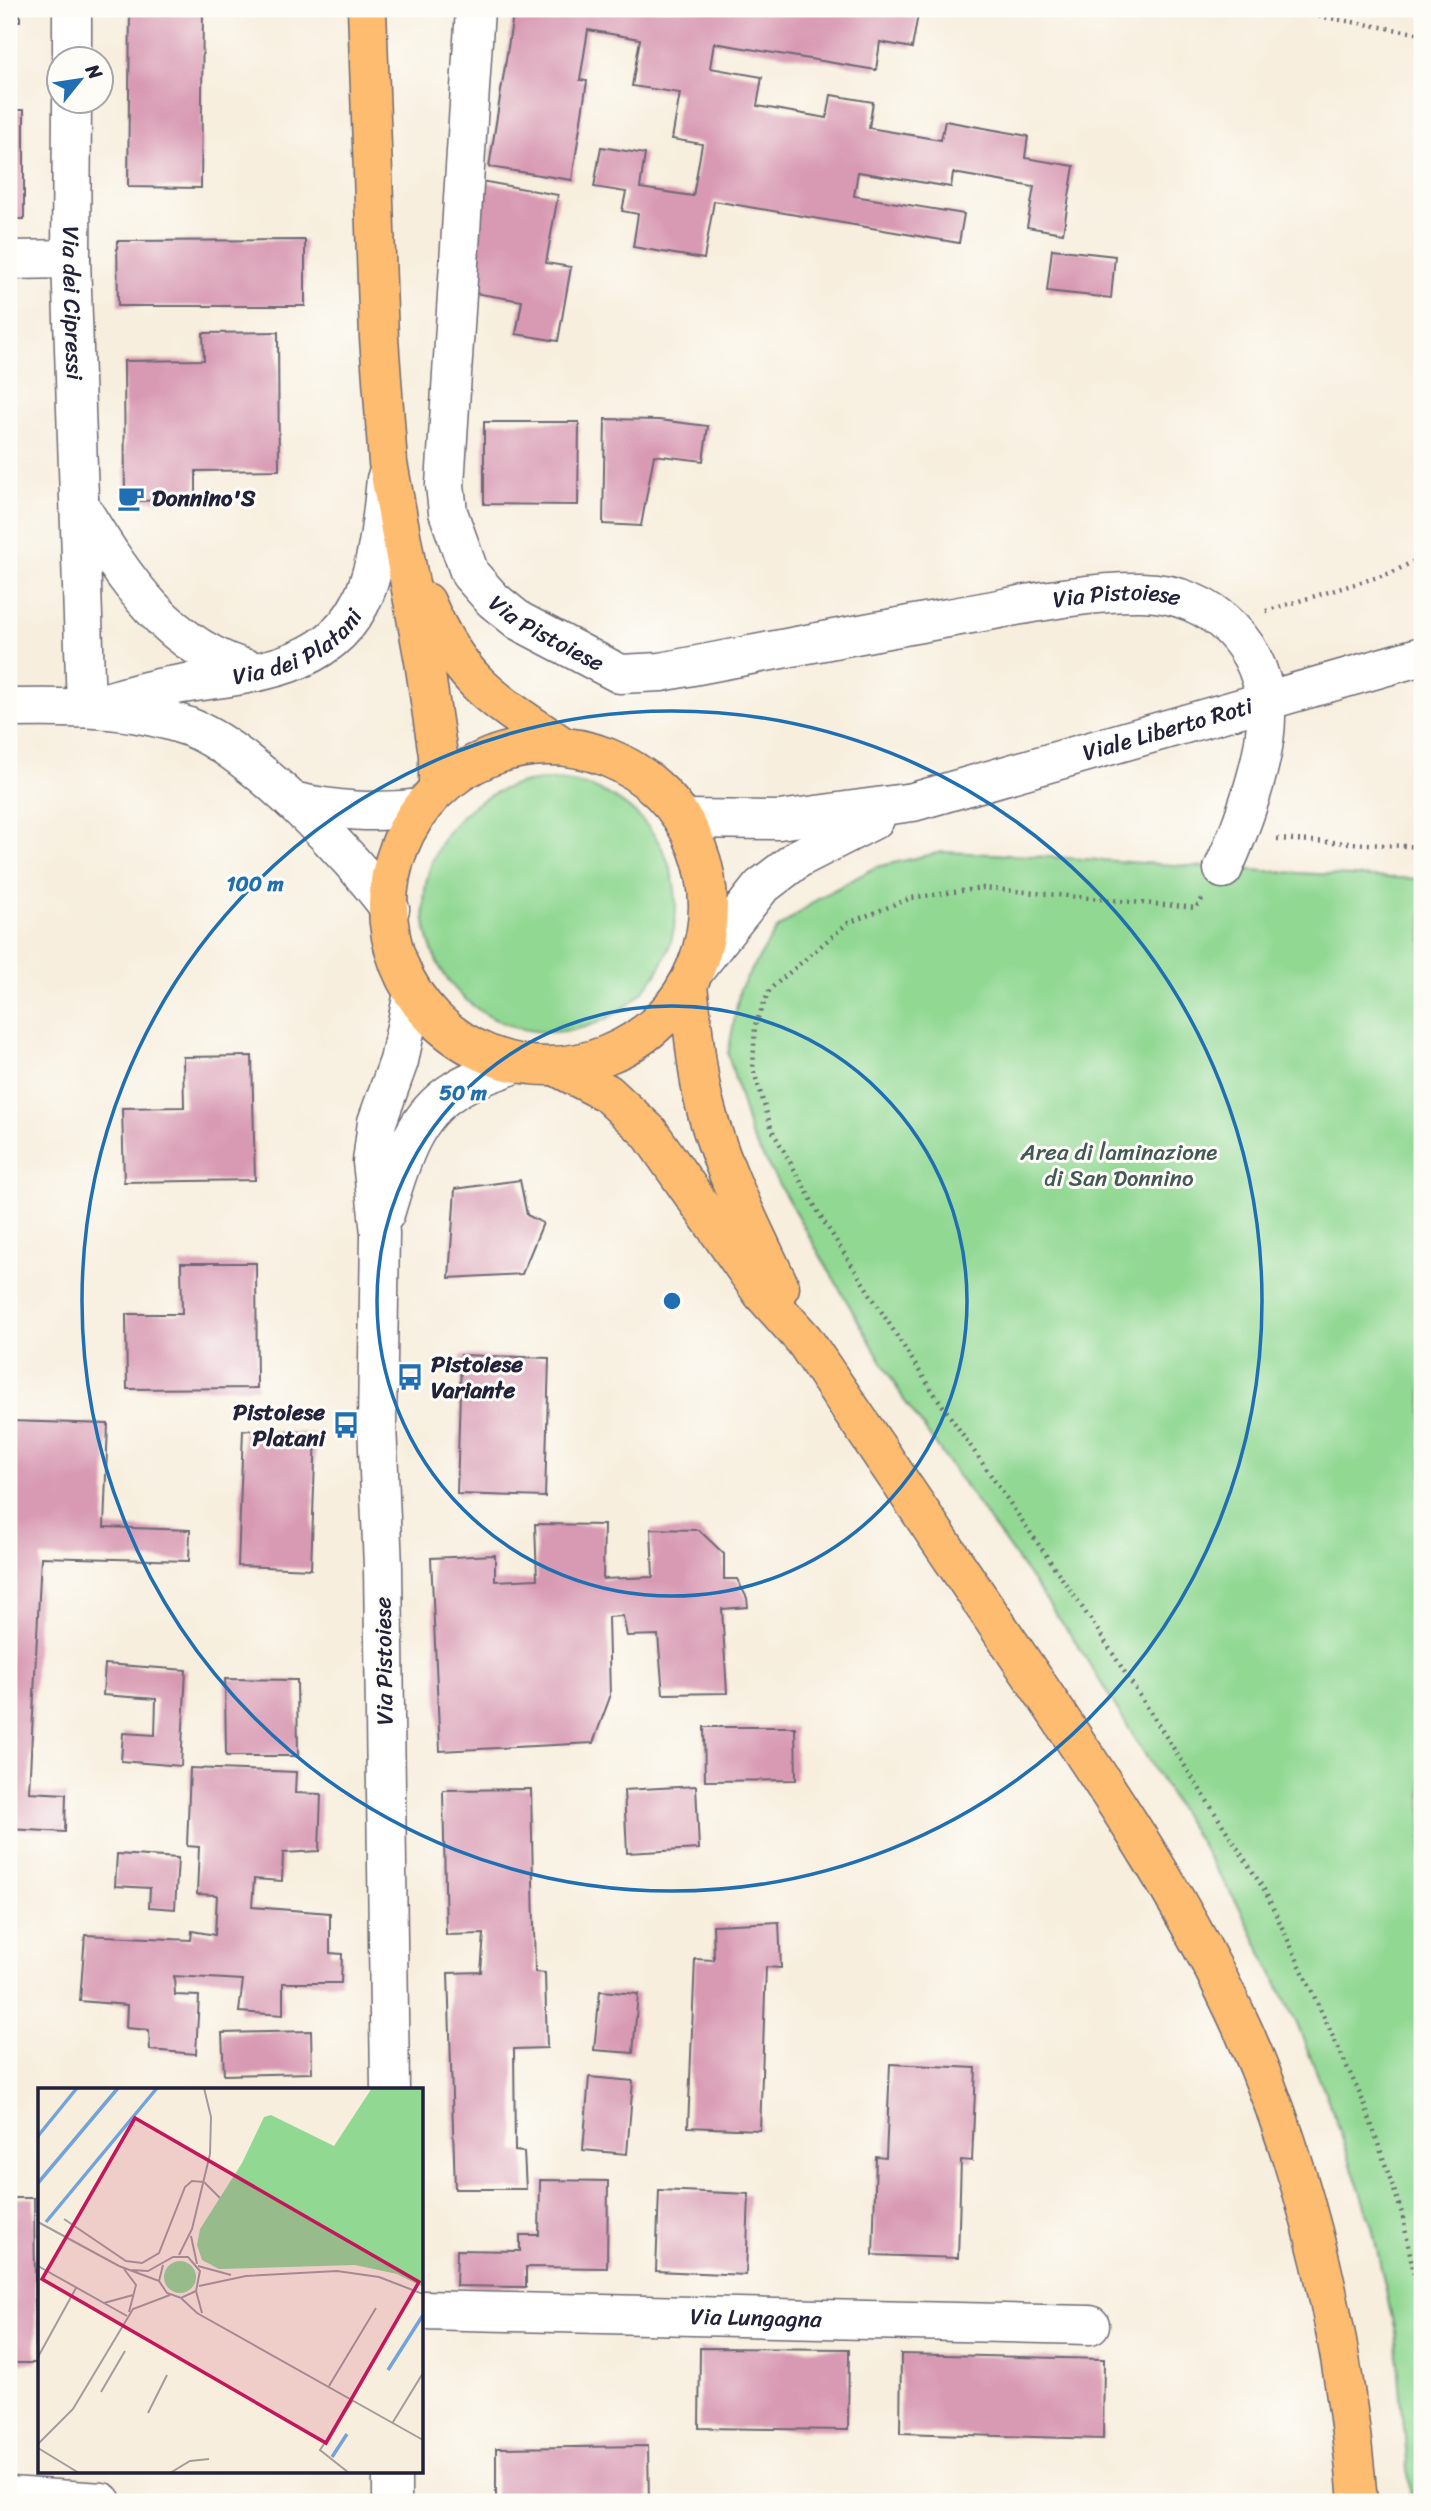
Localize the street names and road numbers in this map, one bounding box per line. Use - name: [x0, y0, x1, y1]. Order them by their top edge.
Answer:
- street label: Via dei Cipressi: [50, 226, 96, 381]
- street label: Via Pistoiese: [1050, 571, 1186, 620]
- street label: Via Pistoiese: [479, 584, 612, 683]
- street label: Via dei Platani: [229, 599, 374, 697]
- street label: Viale Liberto Roti: [1078, 685, 1258, 773]
- street label: Via Pistoiese: [362, 1596, 406, 1726]
- street label: Via Lungagna: [690, 2296, 823, 2339]

